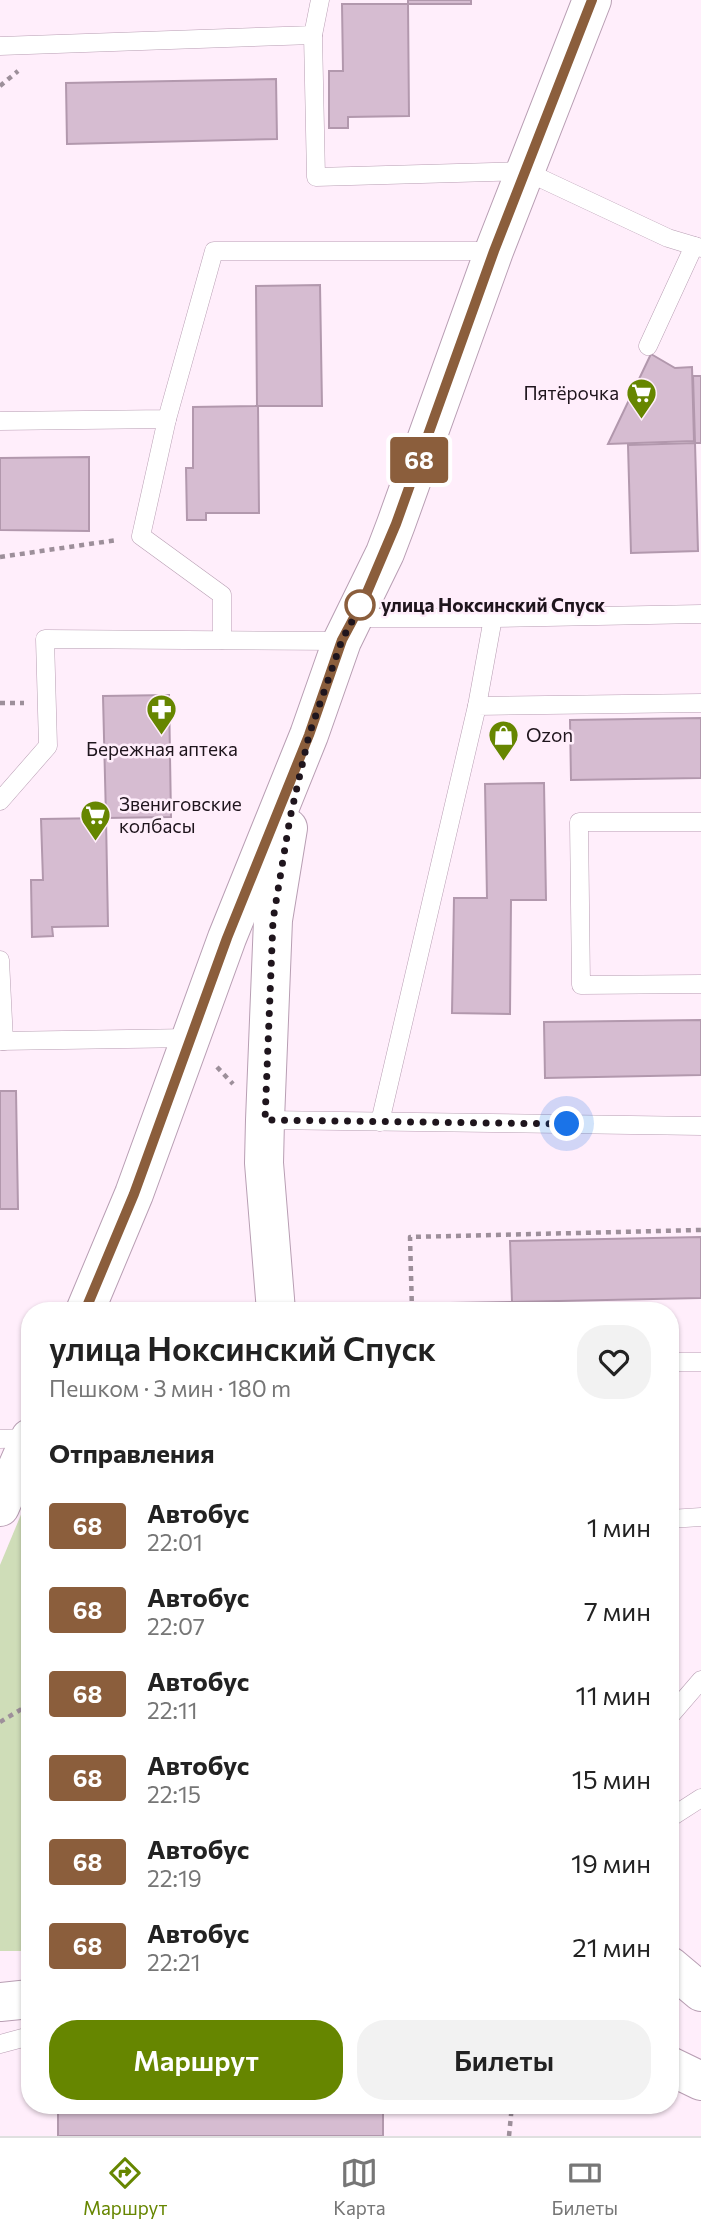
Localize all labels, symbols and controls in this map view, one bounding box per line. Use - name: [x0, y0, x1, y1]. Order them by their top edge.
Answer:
- supermarket icon: Пятёрочка: [625, 376, 659, 420]
- place label: Пятёрочка: [523, 381, 619, 404]
- line badge: 68: [388, 437, 450, 483]
- text: 68: [404, 445, 434, 474]
- marker: улица Ноксинский Спуск: [345, 590, 375, 620]
- place label: улица Ноксинский Спуск: [381, 593, 605, 616]
- pharmacy icon: Бережная аптека: [145, 693, 179, 737]
- shop icon: Ozon: [486, 718, 520, 762]
- place label: Ozon: [526, 723, 573, 746]
- place label: Бережная аптека: [86, 737, 238, 760]
- place label: Звениговские колбасы: [119, 792, 242, 837]
- supermarket icon: Звениговские колбасы: [79, 798, 113, 842]
- your location: [549, 1106, 584, 1141]
- button: heart: [577, 1325, 651, 1399]
- text: улица Ноксинский Спуск: [49, 1327, 436, 1368]
- text: Пешком · 3 мин · 180 m: [49, 1374, 291, 1402]
- text: Отправления: [49, 1437, 215, 1468]
- text: Автобус: [147, 1497, 249, 1528]
- text: 68: [73, 1511, 102, 1540]
- text: 1 мин: [587, 1511, 651, 1542]
- text: 22:01: [147, 1528, 203, 1556]
- text: Автобус: [147, 1581, 249, 1612]
- text: 68: [73, 1595, 102, 1624]
- text: 7 мин: [584, 1595, 651, 1626]
- text: 22:07: [147, 1612, 205, 1640]
- text: Автобус: [147, 1665, 249, 1696]
- text: 68: [73, 1679, 102, 1708]
- text: 11 мин: [576, 1679, 651, 1710]
- text: 22:11: [147, 1696, 198, 1724]
- text: Автобус: [147, 1749, 249, 1780]
- text: 68: [73, 1763, 102, 1792]
- text: 15 мин: [572, 1763, 651, 1794]
- text: 22:15: [147, 1780, 201, 1808]
- text: Автобус: [147, 1833, 249, 1864]
- text: 68: [73, 1847, 102, 1876]
- text: 19 мин: [571, 1847, 651, 1878]
- text: 22:19: [147, 1864, 202, 1892]
- text: Автобус: [147, 1917, 249, 1948]
- text: 68: [73, 1931, 102, 1960]
- text: 21 мин: [572, 1931, 651, 1962]
- text: 22:21: [147, 1948, 201, 1976]
- button: Маршрут: [49, 2020, 343, 2100]
- button: Билеты: [357, 2020, 651, 2100]
- tab: Маршрут: [83, 2154, 167, 2219]
- tab: Карта: [333, 2154, 386, 2219]
- tab: Билеты: [552, 2154, 618, 2219]

